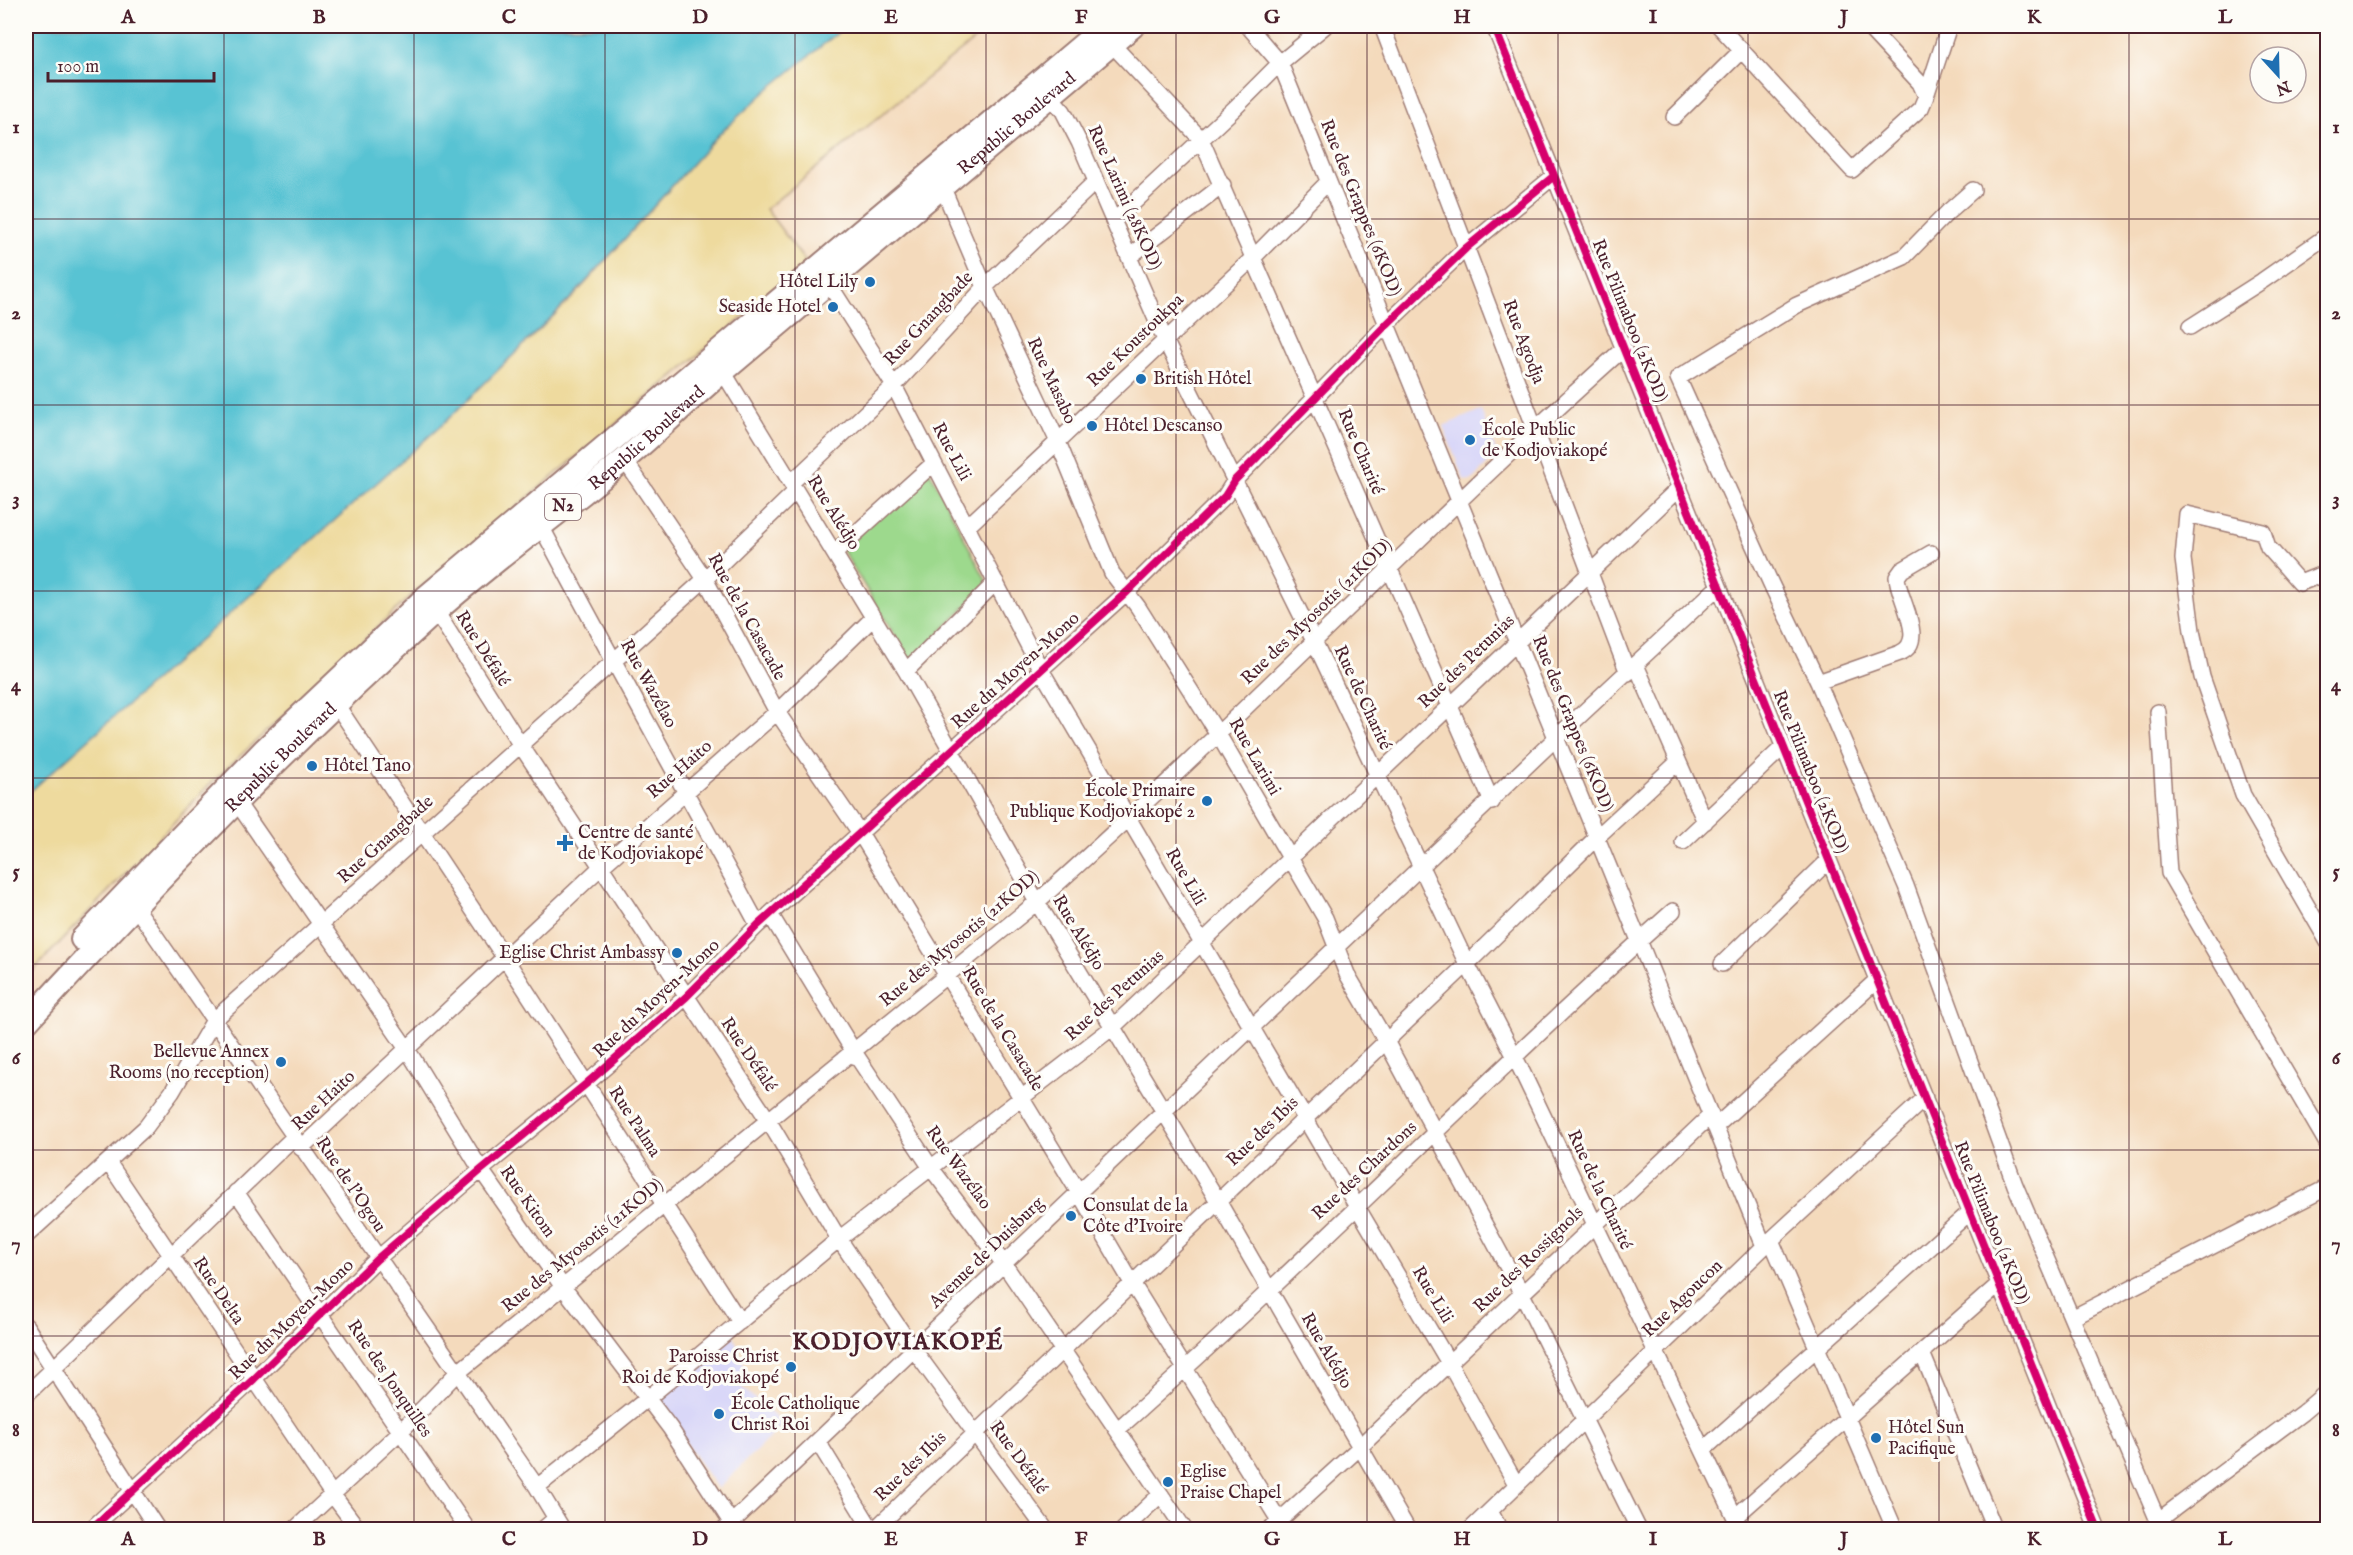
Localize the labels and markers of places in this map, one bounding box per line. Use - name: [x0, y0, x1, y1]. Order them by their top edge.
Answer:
- place label: Hôtel Lily: [779, 271, 858, 294]
- marker: Hôtel Lily: [863, 275, 877, 289]
- place label: Seaside Hotel: [719, 296, 821, 319]
- marker: Seaside Hotel: [826, 300, 840, 314]
- place label: British Hôtel: [1153, 368, 1251, 391]
- marker: British Hôtel: [1134, 372, 1148, 386]
- place label: Hôtel Descanso: [1104, 415, 1223, 438]
- place label: École Public de Kodjoviakopé: [1482, 417, 1608, 463]
- marker: Hôtel Descanso: [1085, 419, 1099, 433]
- marker: École Public de Kodjoviakopé: [1463, 433, 1477, 447]
- place label: Hôtel Tano: [324, 755, 411, 778]
- marker: Hôtel Tano: [305, 759, 319, 773]
- place label: École Primaire Publique Kodjoviakopé 2: [1009, 778, 1195, 824]
- marker: École Primaire Publique Kodjoviakopé 2: [1200, 794, 1214, 808]
- place label: Centre de santé de Kodjoviakopé: [578, 822, 704, 866]
- marker: Centre de santé de Kodjoviakopé: [556, 834, 574, 852]
- place label: Eglise Christ Ambassy: [499, 942, 665, 965]
- marker: Eglise Christ Ambassy: [670, 946, 684, 960]
- place label: Bellevue Annex Rooms (no reception): [109, 1041, 269, 1085]
- marker: Bellevue Annex Rooms (no reception): [274, 1055, 288, 1069]
- place label: Consulat de la Côte d’Ivoire: [1083, 1195, 1188, 1239]
- marker: Consulat de la Côte d’Ivoire: [1064, 1209, 1078, 1223]
- place label: Paroisse Christ Roi de Kodjoviakopé: [621, 1346, 779, 1390]
- marker: Paroisse Christ Roi de Kodjoviakopé: [784, 1360, 798, 1374]
- place label: École Catholique Christ Roi: [731, 1391, 860, 1437]
- marker: École Catholique Christ Roi: [712, 1407, 726, 1421]
- place label: Hôtel Sun Pacifique: [1888, 1417, 1965, 1461]
- marker: Hôtel Sun Pacifique: [1869, 1431, 1883, 1445]
- place label: Eglise Praise Chapel: [1180, 1461, 1281, 1505]
- marker: Eglise Praise Chapel: [1161, 1475, 1175, 1489]

